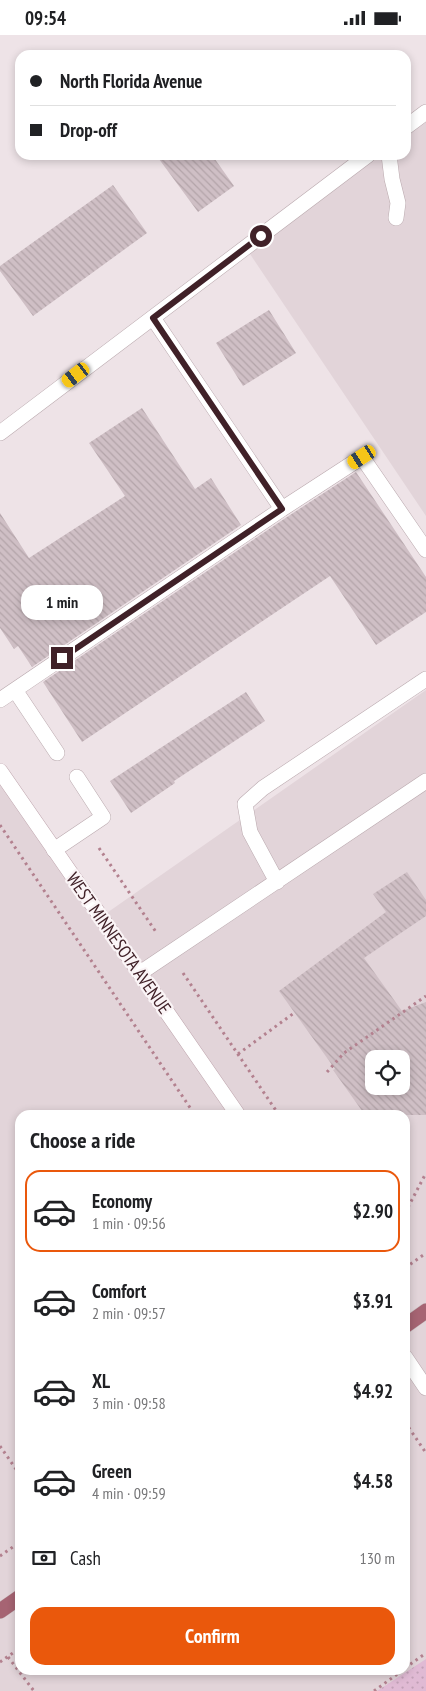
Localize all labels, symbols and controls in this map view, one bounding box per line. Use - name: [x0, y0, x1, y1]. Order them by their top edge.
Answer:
- text: 09:54: [25, 6, 66, 30]
- text: North Florida Avenue: [60, 69, 202, 93]
- text: Drop-off: [60, 118, 117, 142]
- route start: [250, 225, 272, 247]
- car: [59, 360, 92, 390]
- car: [345, 443, 378, 471]
- callout: 1 min: [21, 585, 103, 621]
- text: 1 min: [46, 592, 78, 612]
- route end: [51, 647, 73, 669]
- street label: WEST MINNESOTA AVENUE: [62, 868, 176, 1018]
- map controls: [365, 1050, 410, 1095]
- button: locate: [365, 1050, 410, 1095]
- text: Choose a ride: [30, 1126, 135, 1154]
- icon: car: [32, 1189, 77, 1234]
- text: Economy: [92, 1189, 152, 1213]
- text: $2.90: [353, 1199, 393, 1223]
- text: 1 min · 09:56: [92, 1213, 166, 1233]
- icon: car: [32, 1279, 77, 1324]
- text: Comfort: [92, 1279, 146, 1303]
- text: $3.91: [353, 1289, 393, 1313]
- text: 2 min · 09:57: [92, 1303, 166, 1323]
- icon: car: [32, 1369, 77, 1414]
- text: XL: [92, 1369, 110, 1393]
- text: $4.92: [353, 1379, 393, 1403]
- text: 3 min · 09:58: [92, 1393, 166, 1413]
- icon: car: [32, 1459, 77, 1504]
- text: Green: [92, 1459, 132, 1483]
- text: $4.58: [353, 1469, 393, 1493]
- text: 4 min · 09:59: [92, 1483, 166, 1503]
- icon: cash: [30, 1544, 58, 1572]
- text: Cash: [70, 1546, 101, 1570]
- text: 130 m: [360, 1548, 395, 1568]
- button: Confirm: [30, 1607, 395, 1665]

